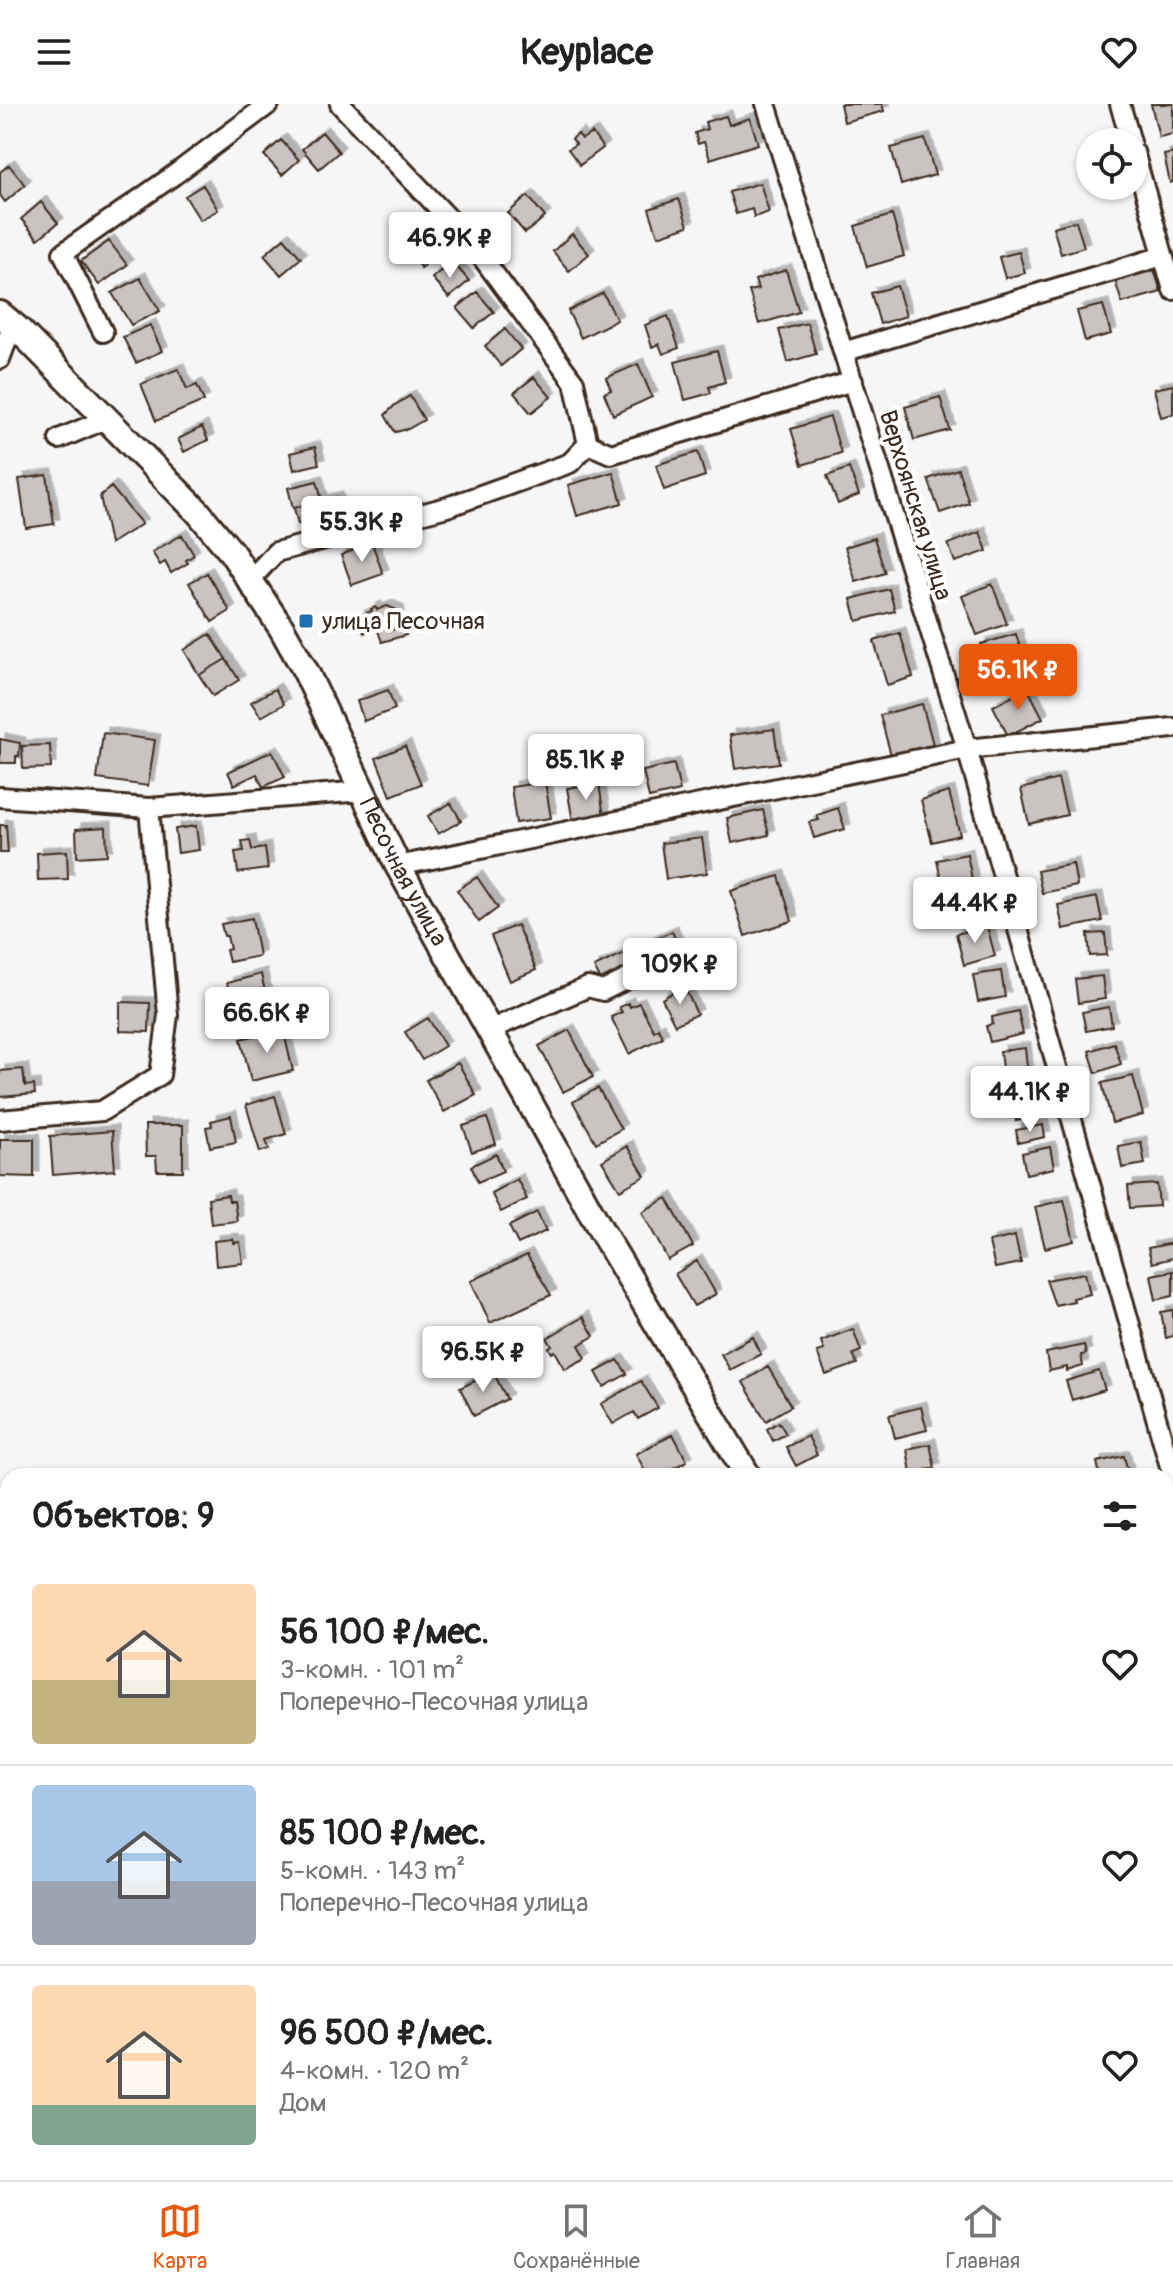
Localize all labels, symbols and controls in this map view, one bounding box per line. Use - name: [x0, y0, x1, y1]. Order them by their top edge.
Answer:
- icon: menu: [32, 30, 76, 74]
- text: Keyplace: [520, 30, 653, 75]
- icon: heart: [1097, 30, 1141, 74]
- map controls: [1076, 128, 1148, 200]
- button: locate: [1076, 128, 1148, 200]
- pin: 46.9K ₽: [376, 212, 524, 280]
- text: 46.9K ₽: [407, 222, 493, 254]
- street label: Верхоянская улица: [873, 407, 958, 604]
- pin: 55.3K ₽: [288, 496, 436, 564]
- text: 55.3K ₽: [319, 506, 405, 538]
- place label: улица Песочная: [321, 607, 485, 636]
- marker: улица Песочная: [297, 612, 315, 630]
- pin: 56.1K ₽: [944, 644, 1092, 712]
- text: 56.1K ₽: [977, 654, 1059, 686]
- pin: 85.1K ₽: [512, 734, 660, 802]
- text: 85.1K ₽: [546, 744, 626, 776]
- street label: Песочная улица: [353, 793, 454, 951]
- pin: 44.4K ₽: [901, 877, 1049, 945]
- text: 44.4K ₽: [931, 887, 1019, 919]
- pin: 109K ₽: [615, 938, 745, 1006]
- text: 109K ₽: [641, 948, 719, 980]
- pin: 66.6K ₽: [193, 987, 341, 1055]
- text: 66.6K ₽: [223, 997, 311, 1029]
- pin: 44.1K ₽: [956, 1066, 1104, 1134]
- text: 44.1K ₽: [989, 1076, 1071, 1108]
- pin: 96.5K ₽: [409, 1326, 557, 1394]
- text: 96.5K ₽: [440, 1336, 526, 1368]
- icon: filters: [1098, 1494, 1142, 1538]
- text: Объектов: 9: [32, 1495, 214, 1538]
- text: 56 100 ₽/мес.: [280, 1611, 489, 1654]
- icon: home: [96, 1616, 192, 1712]
- icon: heart: [1098, 1642, 1142, 1686]
- text: 3-комн. · 101 m²: [280, 1654, 464, 1686]
- text: Поперечно-Песочная улица: [280, 1686, 588, 1718]
- text: 85 100 ₽/мес.: [280, 1812, 487, 1855]
- icon: home: [96, 1817, 192, 1913]
- icon: heart: [1098, 1843, 1142, 1887]
- text: 5-комн. · 143 m²: [280, 1855, 465, 1887]
- text: Поперечно-Песочная улица: [280, 1887, 588, 1919]
- text: 96 500 ₽/мес.: [280, 2012, 493, 2055]
- icon: home: [96, 2017, 192, 2113]
- icon: heart: [1098, 2043, 1142, 2087]
- text: 4-комн. · 120 m²: [280, 2055, 469, 2087]
- text: Дом: [280, 2087, 327, 2119]
- tab: Карта: [153, 2199, 207, 2275]
- tab: Сохранённые: [513, 2199, 640, 2275]
- tab: Главная: [945, 2199, 1020, 2275]

